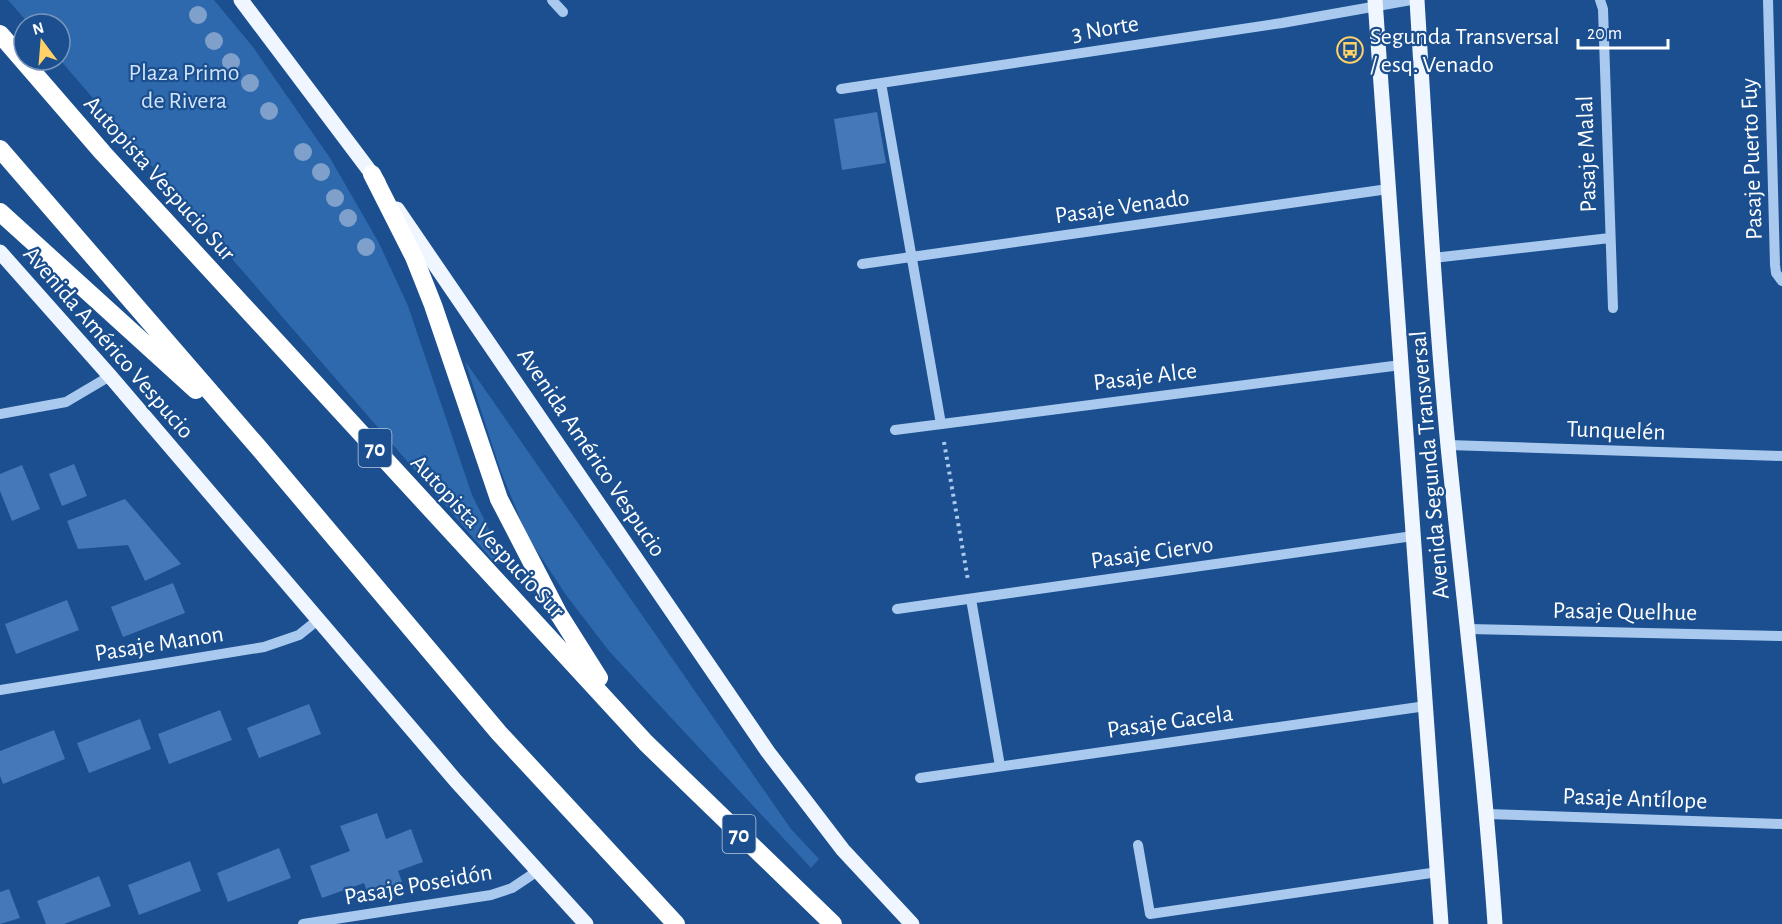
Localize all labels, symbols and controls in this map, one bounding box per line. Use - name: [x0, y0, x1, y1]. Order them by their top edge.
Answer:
- north arrow: [12, 12, 72, 72]
- street label: 3 Norte: [1070, 12, 1140, 46]
- scale bar: [1578, 12, 1668, 50]
- text: N: [31, 19, 46, 38]
- place label: Segunda Transversal / esq. Venado: [1370, 25, 1560, 77]
- text: 20 m: [1587, 25, 1622, 43]
- bus stop icon: Segunda Transversal / esq. Venado: [1335, 35, 1365, 65]
- park label: Plaza Primo de Rivera: [128, 61, 240, 113]
- street label: Pasaje Puerto Fuy: [1737, 78, 1767, 240]
- street label: Autopista Vespucio Sur: [79, 91, 240, 266]
- street label: Pasaje Malal: [1573, 95, 1601, 213]
- street label: Pasaje Venado: [1053, 186, 1191, 228]
- street label: Avenida Américo Vespucio: [18, 242, 198, 443]
- street label: Avenida Segunda Transversal: [1406, 330, 1454, 600]
- street label: Avenida Américo Vespucio: [512, 344, 670, 561]
- street label: Pasaje Alce: [1092, 359, 1198, 395]
- street label: Tunquelén: [1566, 417, 1666, 445]
- road number: 70: [358, 429, 392, 467]
- street label: Autopista Vespucio Sur: [406, 451, 569, 623]
- street label: Pasaje Ciervo: [1089, 533, 1215, 573]
- street label: Pasaje Quelhue: [1552, 599, 1697, 625]
- street label: Pasaje Manon: [93, 622, 225, 666]
- street label: Pasaje Gacela: [1106, 701, 1235, 743]
- street label: Pasaje Antílope: [1562, 784, 1708, 814]
- road number: 70: [722, 815, 756, 853]
- street label: Pasaje Poseidón: [342, 860, 494, 910]

